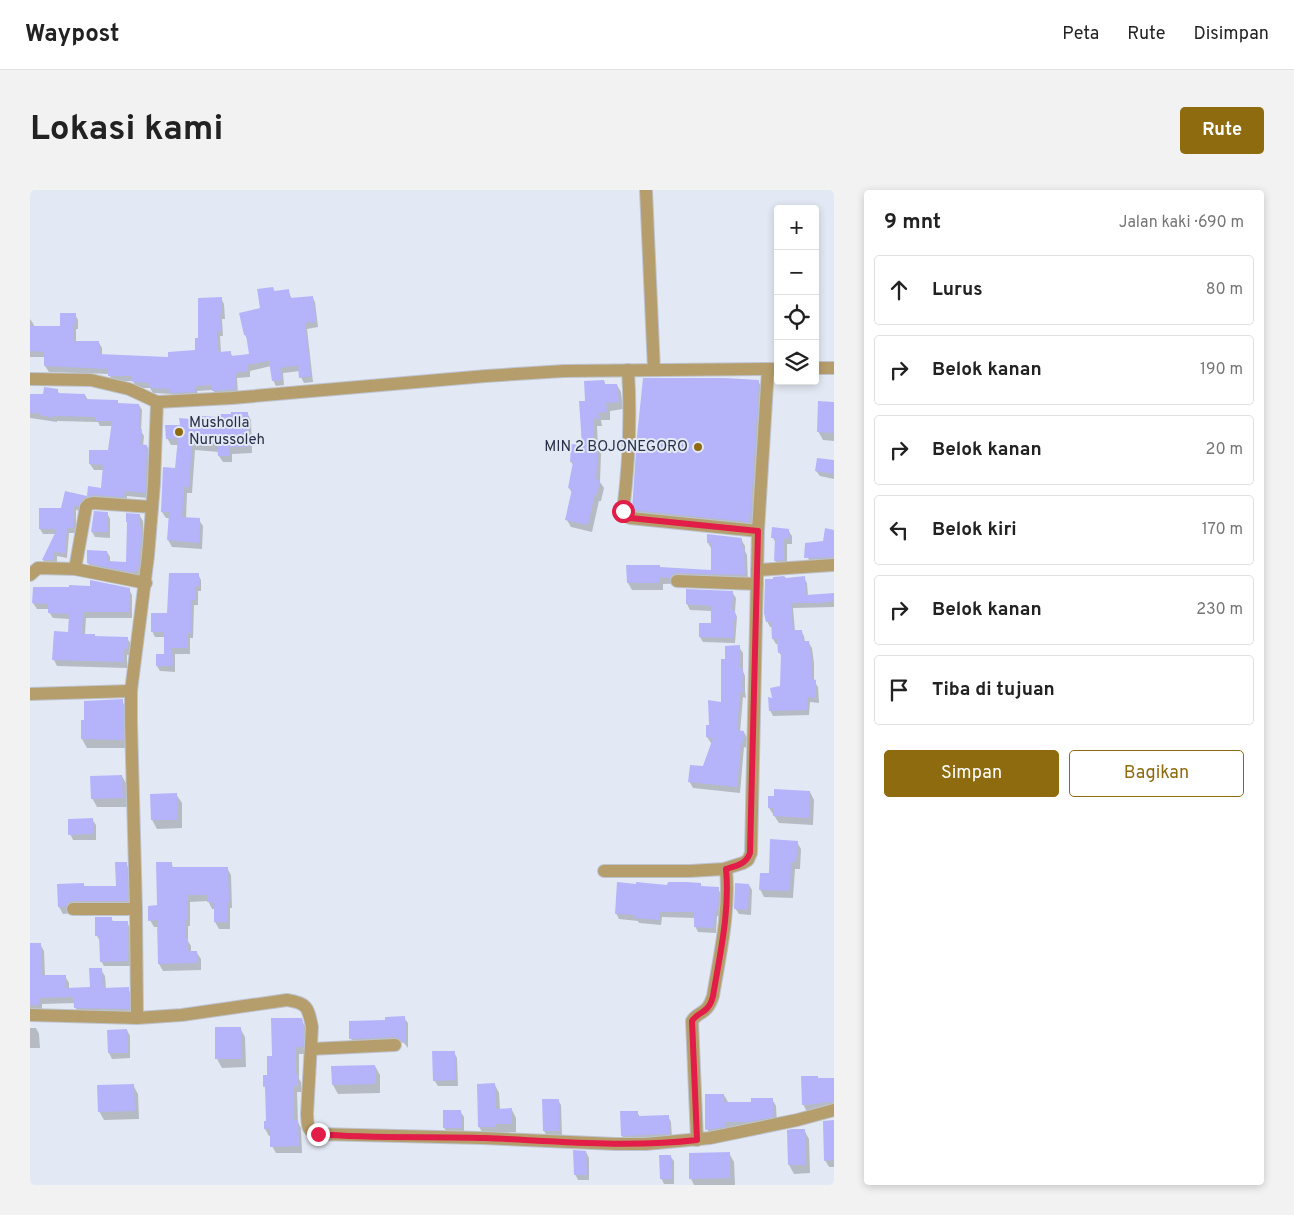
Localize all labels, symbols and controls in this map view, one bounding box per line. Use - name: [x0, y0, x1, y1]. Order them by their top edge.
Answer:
- text: Waypost: [25, 20, 119, 50]
- text: Peta: [1062, 23, 1099, 46]
- text: Rute: [1127, 23, 1165, 46]
- text: Disimpan: [1193, 23, 1269, 46]
- button: Rute: [1180, 107, 1264, 154]
- text: Lokasi kami: [30, 108, 223, 152]
- map controls: [774, 205, 819, 385]
- button: +: [774, 205, 819, 250]
- text: 9 mnt: [884, 209, 941, 236]
- text: Jalan kaki · 690 m: [1119, 213, 1244, 233]
- button: −: [774, 250, 819, 295]
- icon: ahead: [885, 276, 913, 304]
- text: Lurus: [932, 278, 983, 302]
- text: 80 m: [1206, 280, 1243, 300]
- button: locate: [774, 295, 819, 340]
- button: layers: [774, 340, 819, 385]
- icon: right: [885, 356, 913, 384]
- text: Belok kanan: [932, 358, 1042, 382]
- text: 190 m: [1200, 360, 1243, 380]
- place label: Musholla Nurussoleh: [189, 414, 265, 450]
- marker: Musholla Nurussoleh: [173, 426, 185, 438]
- icon: right: [885, 436, 913, 464]
- place label: MIN 2 BOJONEGORO: [544, 438, 688, 457]
- text: Belok kanan: [932, 438, 1042, 462]
- text: 20 m: [1206, 440, 1243, 460]
- marker: MIN 2 BOJONEGORO: [692, 441, 704, 453]
- route start: [612, 500, 635, 523]
- icon: left: [885, 516, 913, 544]
- text: Belok kiri: [932, 518, 1017, 542]
- text: 170 m: [1202, 520, 1243, 540]
- icon: right: [885, 596, 913, 624]
- text: Belok kanan: [932, 598, 1042, 622]
- text: 230 m: [1196, 600, 1243, 620]
- icon: arrive: [885, 676, 913, 704]
- text: Tiba di tujuan: [932, 678, 1055, 702]
- button: Simpan: [884, 750, 1059, 797]
- button: Bagikan: [1069, 750, 1244, 797]
- route end: [307, 1123, 330, 1146]

